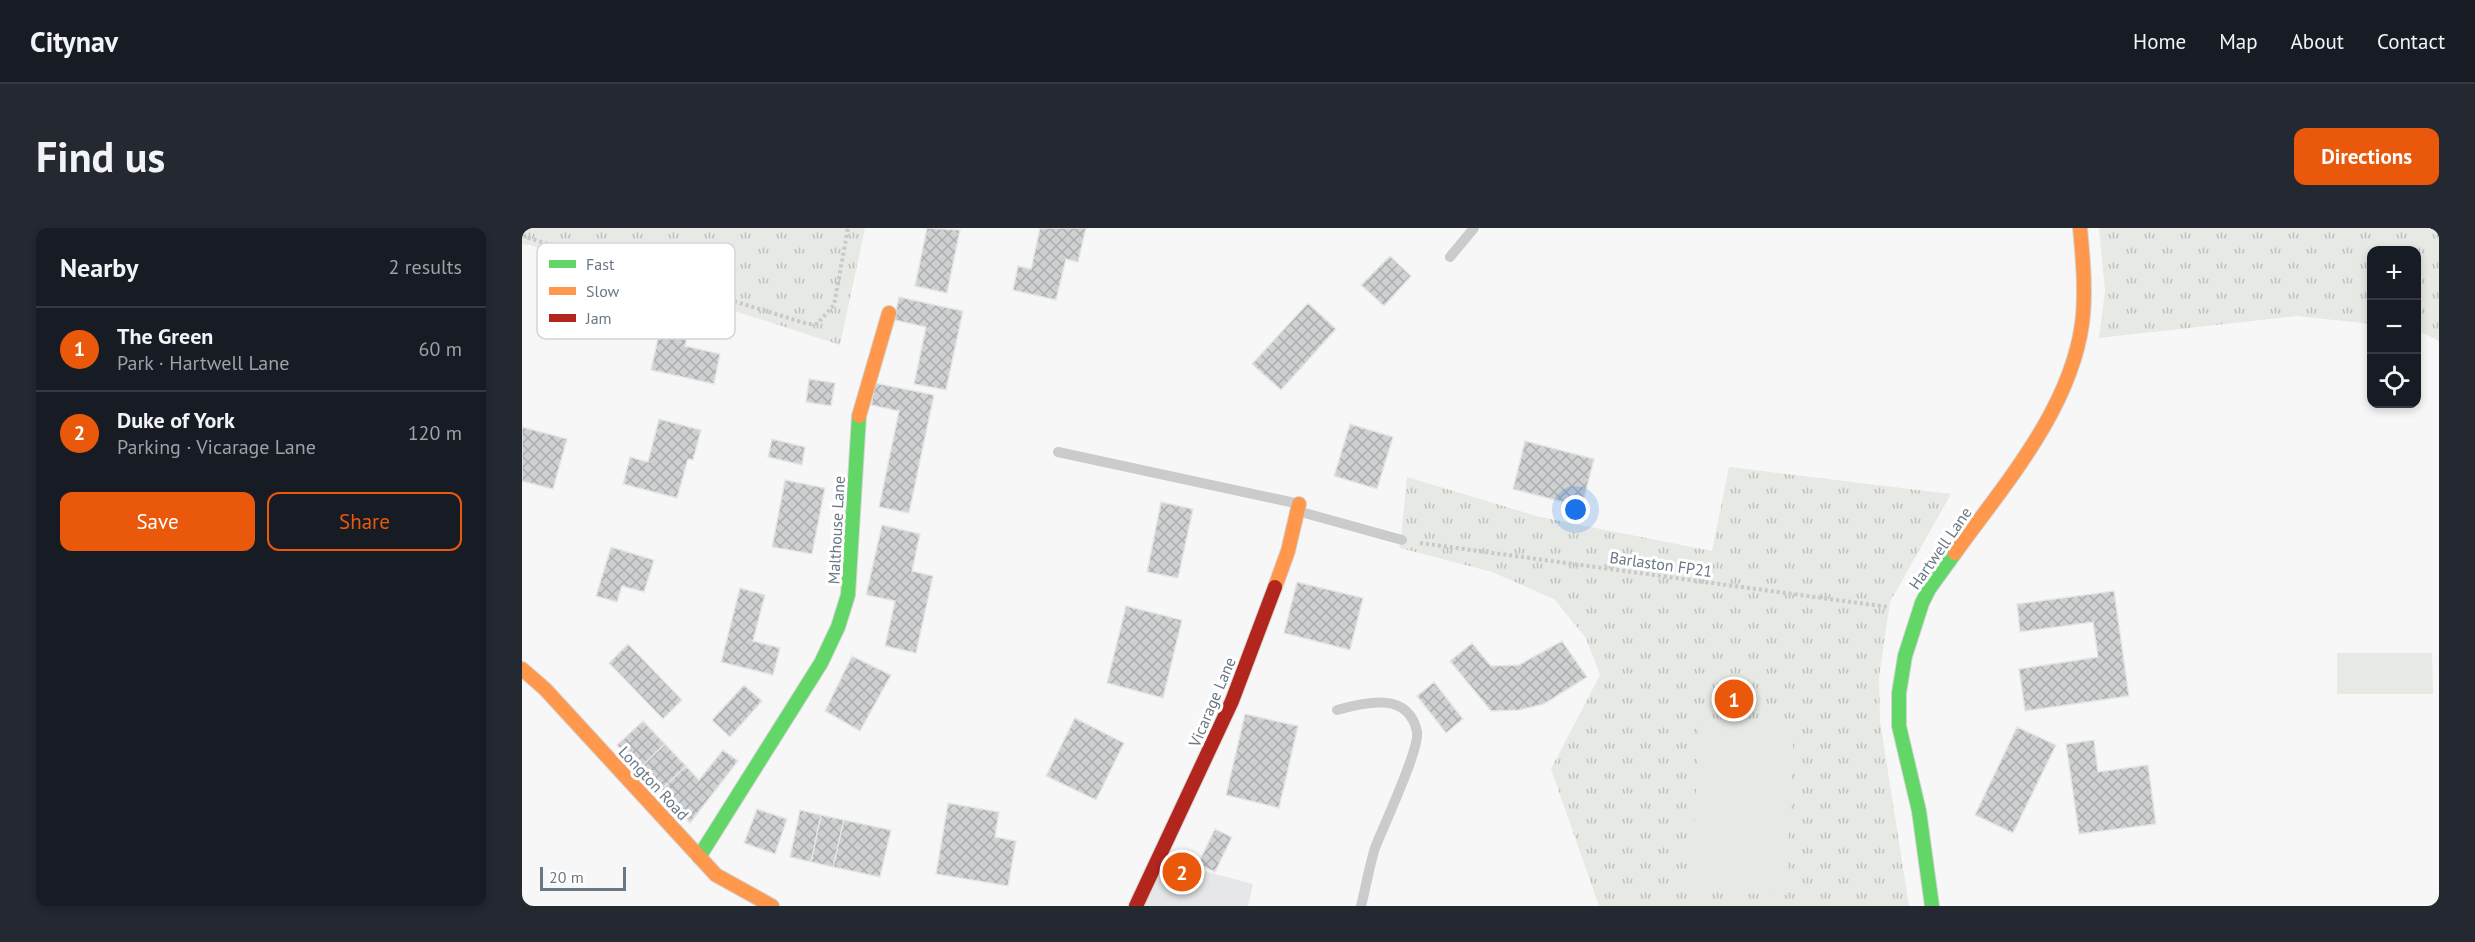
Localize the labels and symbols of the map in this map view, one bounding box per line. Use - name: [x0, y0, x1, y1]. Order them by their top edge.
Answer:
- legend: [537, 243, 735, 339]
- text: Fast: [586, 254, 615, 274]
- text: Slow: [586, 281, 620, 301]
- text: Jam: [585, 308, 612, 328]
- street label: Malthouse Lane: [823, 475, 849, 585]
- your location: [1561, 495, 1590, 524]
- street label: Hartwell Lane: [1904, 503, 1976, 593]
- street label: Barlaston FP21: [1608, 547, 1714, 581]
- street label: Vicarage Lane: [1184, 654, 1240, 751]
- pin: 1: [1714, 676, 1754, 722]
- street label: Longton Road: [615, 742, 693, 824]
- pin: 2: [1162, 850, 1202, 894]
- scale bar: [540, 864, 626, 892]

